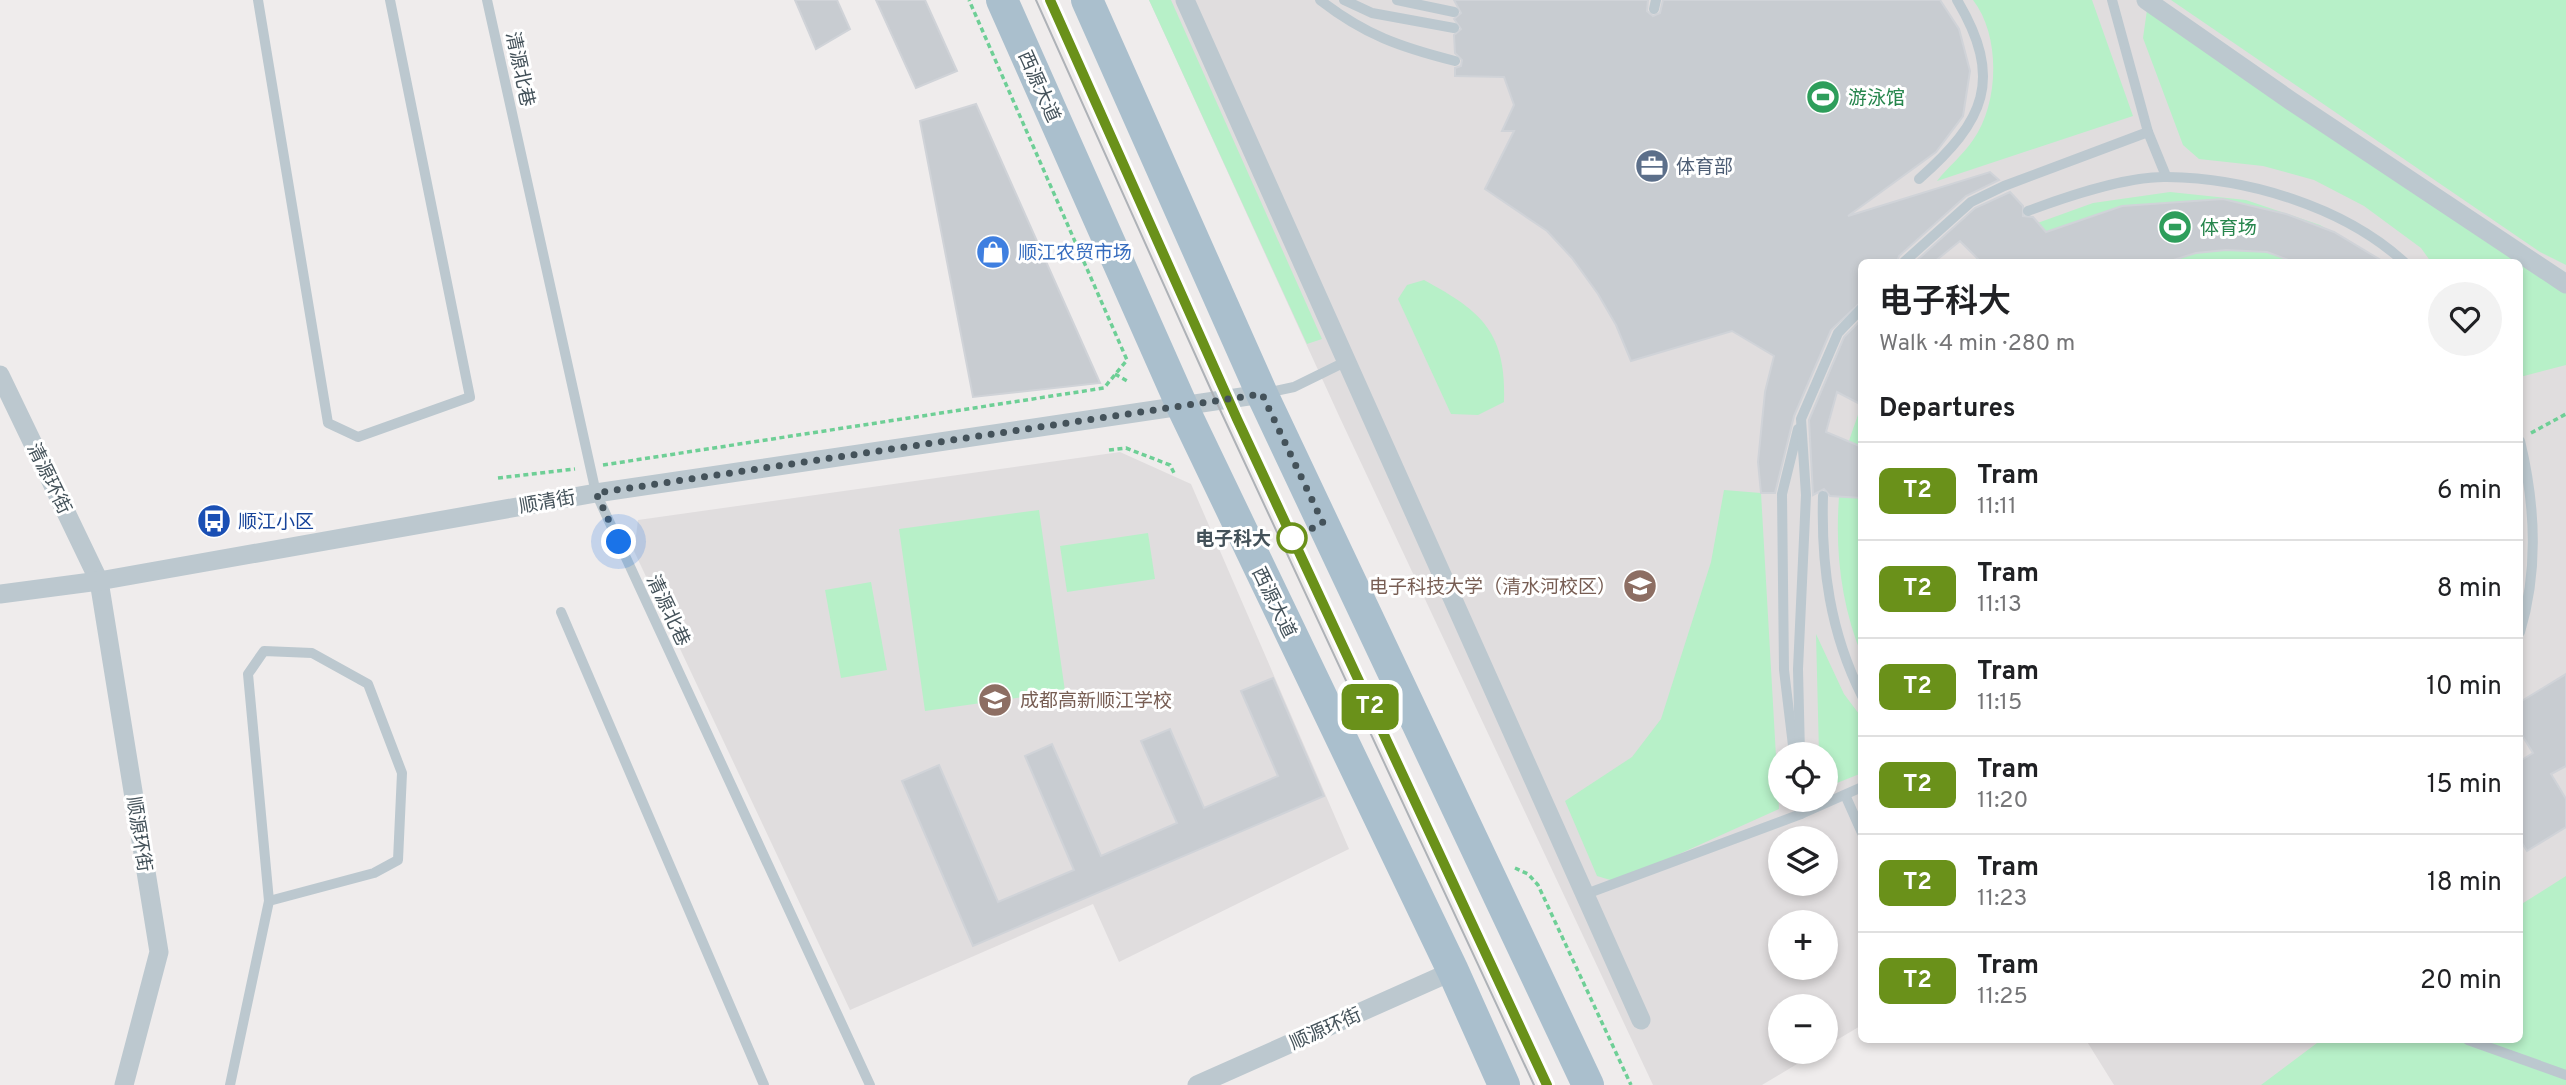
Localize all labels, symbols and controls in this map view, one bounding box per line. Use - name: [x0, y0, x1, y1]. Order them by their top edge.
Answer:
- street label: 清源北巷: [499, 30, 539, 109]
- street label: 西源大道: [1012, 47, 1065, 126]
- sports icon: 游泳馆: [1804, 78, 1842, 116]
- place label: 游泳馆: [1848, 87, 1905, 111]
- office icon: 体育部: [1633, 147, 1671, 185]
- place label: 体育部: [1676, 156, 1733, 180]
- sports icon: 体育场: [2156, 208, 2194, 246]
- place label: 体育场: [2200, 217, 2257, 241]
- shop icon: 顺江农贸市场: [974, 233, 1012, 271]
- place label: 顺江农贸市场: [1018, 242, 1132, 266]
- button: heart: [2428, 282, 2502, 356]
- text: 电子科大: [1879, 283, 2011, 325]
- text: Walk · 4 min · 280 m: [1879, 330, 2075, 359]
- text: Departures: [1879, 393, 2016, 426]
- street label: 清源环街: [21, 439, 76, 518]
- text: Tram: [1977, 460, 2039, 493]
- text: 6 min: [2437, 475, 2502, 508]
- text: T2: [1903, 476, 1932, 506]
- street label: 顺清街: [517, 486, 578, 520]
- text: 11:11: [1977, 493, 2017, 522]
- bus stop icon: 顺江小区: [195, 502, 233, 540]
- place label: 顺江小区: [238, 511, 314, 535]
- marker: 电子科大: [1277, 523, 1307, 553]
- your location: [601, 524, 636, 559]
- place label: 电子科大: [1195, 528, 1271, 552]
- text: Tram: [1977, 558, 2039, 591]
- street label: 西源大道: [1246, 563, 1301, 642]
- school or university icon: 电子科技大学（清水河校区）: [1621, 567, 1659, 605]
- street label: 清源北巷: [640, 571, 694, 650]
- text: 8 min: [2437, 573, 2502, 606]
- text: T2: [1903, 574, 1932, 604]
- place label: 电子科技大学（清水河校区）: [1369, 576, 1616, 600]
- text: 11:13: [1977, 591, 2022, 620]
- text: Tram: [1977, 656, 2039, 689]
- text: 10 min: [2426, 671, 2502, 704]
- text: T2: [1903, 672, 1932, 702]
- school or university icon: 成都高新顺江学校: [976, 681, 1014, 719]
- line badge: T2: [1338, 684, 1402, 730]
- text: 11:15: [1977, 689, 2022, 718]
- place label: 成都高新顺江学校: [1020, 690, 1172, 714]
- text: T2: [1356, 692, 1384, 722]
- map controls: [1768, 742, 1838, 1064]
- button: locate: [1768, 742, 1838, 812]
- text: Tram: [1977, 754, 2039, 787]
- text: 15 min: [2427, 769, 2502, 802]
- text: T2: [1903, 770, 1932, 800]
- text: 11:20: [1977, 787, 2028, 816]
- street label: 顺源环街: [120, 795, 156, 874]
- button: layers: [1768, 826, 1838, 896]
- text: Tram: [1977, 852, 2039, 885]
- text: 18 min: [2427, 867, 2502, 900]
- text: T2: [1903, 868, 1932, 898]
- text: 11:23: [1977, 885, 2027, 914]
- button: +: [1768, 910, 1838, 980]
- text: Tram: [1977, 950, 2039, 983]
- text: 20 min: [2420, 965, 2502, 998]
- text: T2: [1903, 966, 1932, 996]
- text: 11:25: [1977, 983, 2028, 1012]
- button: −: [1768, 994, 1838, 1064]
- street label: 顺源环街: [1286, 1003, 1365, 1056]

